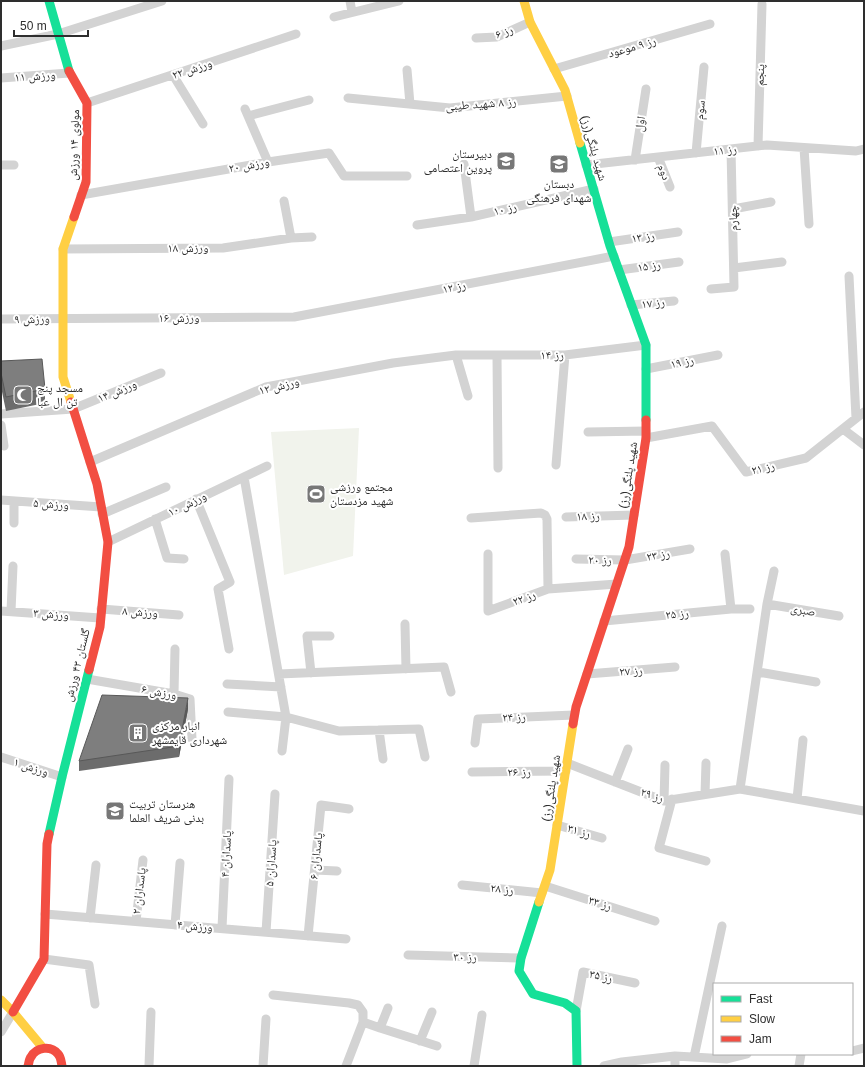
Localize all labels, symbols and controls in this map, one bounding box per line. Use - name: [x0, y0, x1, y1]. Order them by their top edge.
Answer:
- scale bar: [14, 12, 88, 38]
- text: 50 m: [20, 19, 47, 33]
- street label: رز ۶: [493, 22, 515, 42]
- street label: رز ۹ موعود: [606, 33, 658, 60]
- street label: ورزش ۲۲: [170, 56, 214, 82]
- street label: پنجم: [753, 63, 768, 86]
- street label: ورزش ۱۱: [14, 68, 56, 84]
- street label: رز ۸ شهید طیبی: [445, 95, 517, 114]
- street label: سوم: [692, 100, 709, 120]
- street label: مولوی ۱۴ ورزش: [66, 109, 82, 181]
- street label: شهید پلنگی(رز): [578, 114, 610, 182]
- street label: اول: [632, 115, 648, 133]
- street label: رز ۱۱: [713, 142, 738, 158]
- place label: دبیرستان پروین اعتصامی: [424, 147, 492, 175]
- school or university icon: دبیرستان پروین اعتصامی: [495, 150, 517, 172]
- school or university icon: دبستان شهدای فرهنگی: [548, 153, 570, 175]
- street label: ورزش ۲۰: [228, 155, 270, 175]
- street label: دوم: [654, 162, 674, 183]
- place label: دبستان شهدای فرهنگی: [526, 177, 592, 205]
- street label: رز ۱۰: [492, 199, 518, 218]
- street label: چهارم: [726, 205, 741, 231]
- street label: رز ۱۳: [630, 228, 656, 246]
- street label: ورزش ۱۸: [167, 241, 209, 255]
- street label: رز ۱۵: [636, 257, 662, 275]
- street label: رز ۱۲: [441, 278, 467, 296]
- street label: رز ۱۷: [641, 295, 666, 311]
- street label: ورزش ۱۶: [158, 311, 200, 325]
- street label: ورزش ۹: [14, 312, 50, 326]
- street label: رز ۱۴: [540, 348, 564, 362]
- street label: رز ۱۹: [669, 353, 695, 371]
- street label: ورزش ۱۲: [257, 374, 301, 398]
- street label: ورزش ۱۴: [95, 377, 139, 405]
- place label: مسجد پنج تن ال عبا: [37, 381, 83, 409]
- mosque icon: مسجد پنج تن ال عبا: [12, 384, 34, 406]
- street label: شهید پلنگی(رز): [616, 441, 640, 509]
- street label: رز ۲۱: [750, 458, 776, 477]
- place label: مجتمع ورزشی شهید مزدستان: [330, 480, 393, 508]
- sports icon: مجتمع ورزشی شهید مزدستان: [305, 483, 327, 505]
- street label: ورزش ۱۰: [165, 489, 209, 519]
- street label: ورزش ۵: [33, 496, 69, 512]
- street label: رز ۱۸: [576, 509, 600, 523]
- street label: رز ۲۳: [645, 546, 671, 564]
- street label: رز ۲۰: [588, 553, 612, 567]
- street label: رز ۲۲: [511, 587, 538, 609]
- street label: صبری: [789, 601, 817, 619]
- street label: ورزش ۸: [122, 604, 158, 620]
- street label: ورزش ۳: [33, 606, 69, 622]
- street label: رز ۲۵: [665, 606, 690, 622]
- street label: گلستان ۴۳ ورزش: [61, 627, 93, 703]
- street label: رز ۲۷: [619, 663, 644, 679]
- street label: ورزش ۶: [140, 682, 178, 702]
- street label: رز ۲۴: [502, 710, 526, 724]
- place label: انبار مرکزی شهرداری قایمشهر: [151, 719, 227, 747]
- building icon: انبار مرکزی شهرداری قایمشهر: [127, 722, 149, 744]
- street label: شهید پلنگی(رز): [539, 754, 563, 822]
- street label: ورزش ۱: [12, 755, 50, 779]
- street label: رز ۲۶: [507, 765, 531, 779]
- street label: رز ۲۹: [639, 785, 666, 805]
- place label: هنرستان تربیت بدنی شریف العلما: [129, 797, 204, 825]
- school or university icon: هنرستان تربیت بدنی شریف العلما: [104, 800, 126, 822]
- street label: رز ۳۱: [566, 821, 593, 841]
- street label: پاسداران ۴: [218, 830, 234, 878]
- street label: پاسداران ۶: [307, 832, 326, 880]
- street label: پاسداران ۵: [262, 839, 280, 887]
- street label: پاسداران ۲: [129, 866, 149, 915]
- street label: رز ۲۸: [490, 881, 515, 897]
- street label: رز ۳۳: [587, 893, 614, 913]
- street label: ورزش ۴: [177, 917, 213, 935]
- street label: رز ۳۰: [453, 950, 477, 964]
- street label: رز ۳۵: [588, 967, 614, 985]
- legend: [713, 983, 853, 1055]
- text: Fast: [749, 992, 773, 1006]
- text: Slow: [749, 1012, 775, 1026]
- text: Jam: [749, 1032, 772, 1046]

